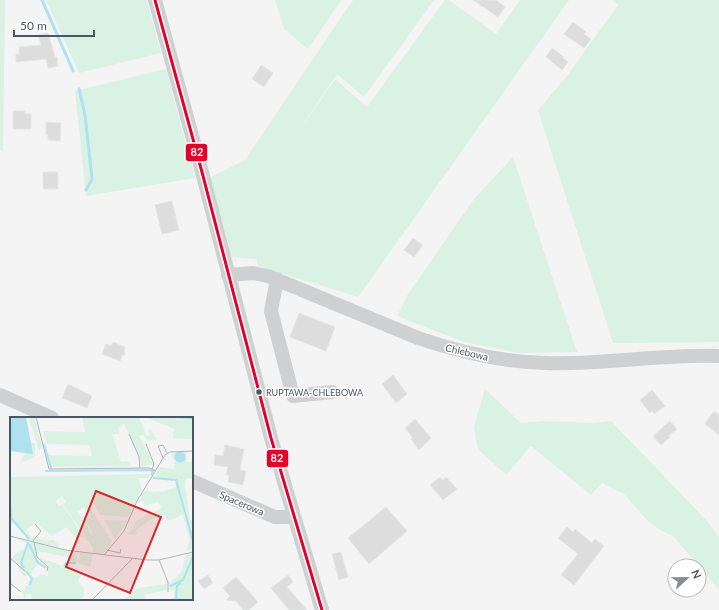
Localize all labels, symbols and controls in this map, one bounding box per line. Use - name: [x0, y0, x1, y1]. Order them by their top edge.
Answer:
- scale bar: [14, 12, 94, 38]
- text: 50 m: [20, 18, 47, 33]
- line badge: 82: [185, 143, 208, 162]
- text: 82: [191, 145, 203, 158]
- street label: Chlebowa: [444, 341, 490, 363]
- marker: RUPTAWA-CHLEBOWA: [254, 387, 264, 397]
- place label: RUPTAWA-CHLEBOWA: [266, 387, 364, 398]
- inset map: [10, 417, 193, 600]
- line badge: 82: [266, 449, 289, 468]
- text: 82: [271, 451, 283, 464]
- street label: Spacerowa: [218, 488, 266, 518]
- north arrow: [667, 558, 707, 598]
- text: N: [689, 568, 704, 580]

